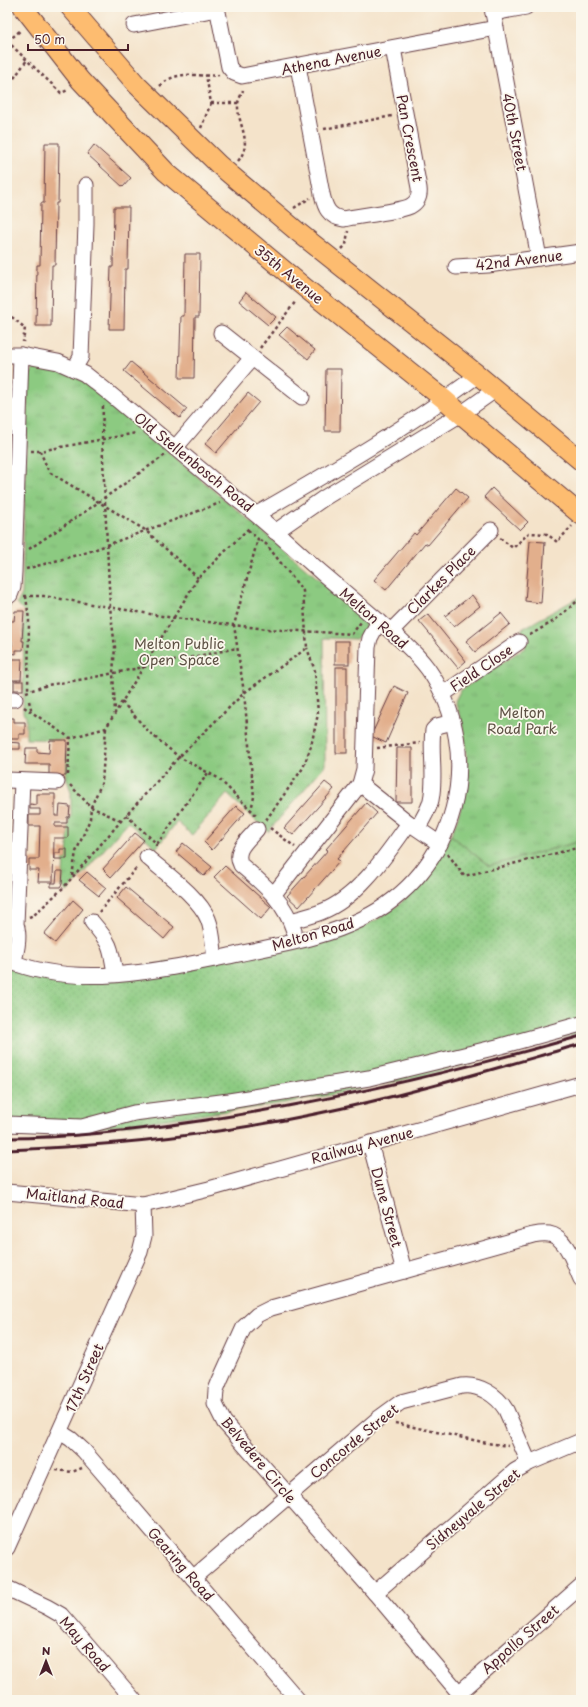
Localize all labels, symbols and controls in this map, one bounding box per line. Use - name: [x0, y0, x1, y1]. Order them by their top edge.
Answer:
- scale bar: [28, 26, 128, 52]
- text: 50 m: [34, 30, 65, 48]
- street label: Athena Avenue: [279, 40, 383, 80]
- street label: 40th Street: [497, 91, 533, 173]
- street label: Pan Crescent: [391, 92, 429, 184]
- street label: 35th Avenue: [250, 239, 329, 309]
- street label: 42nd Avenue: [474, 244, 564, 276]
- street label: Old Stellenbosch Road: [129, 407, 259, 517]
- street label: Clarkes Place: [402, 541, 480, 619]
- street label: Melton Road: [335, 582, 413, 654]
- park label: Melton Public Open Space: [134, 633, 224, 670]
- street label: Field Close: [446, 639, 516, 697]
- park label: Melton Road Park: [487, 702, 558, 739]
- street label: Melton Road: [269, 912, 357, 956]
- street label: Railway Avenue: [308, 1121, 416, 1169]
- street label: Dune Street: [366, 1164, 408, 1250]
- street label: Maitland Road: [25, 1182, 125, 1214]
- street label: 17th Street: [59, 1340, 109, 1416]
- street label: Concorde Street: [305, 1398, 403, 1483]
- street label: Belvedere Circle: [217, 1412, 302, 1508]
- street label: Sidneyvale Street: [421, 1463, 525, 1555]
- street label: Gearing Road: [143, 1522, 219, 1606]
- street label: Appollo Street: [477, 1599, 564, 1679]
- street label: May Road: [55, 1612, 115, 1676]
- north arrow: [26, 1641, 66, 1681]
- text: N: [42, 1642, 51, 1659]

